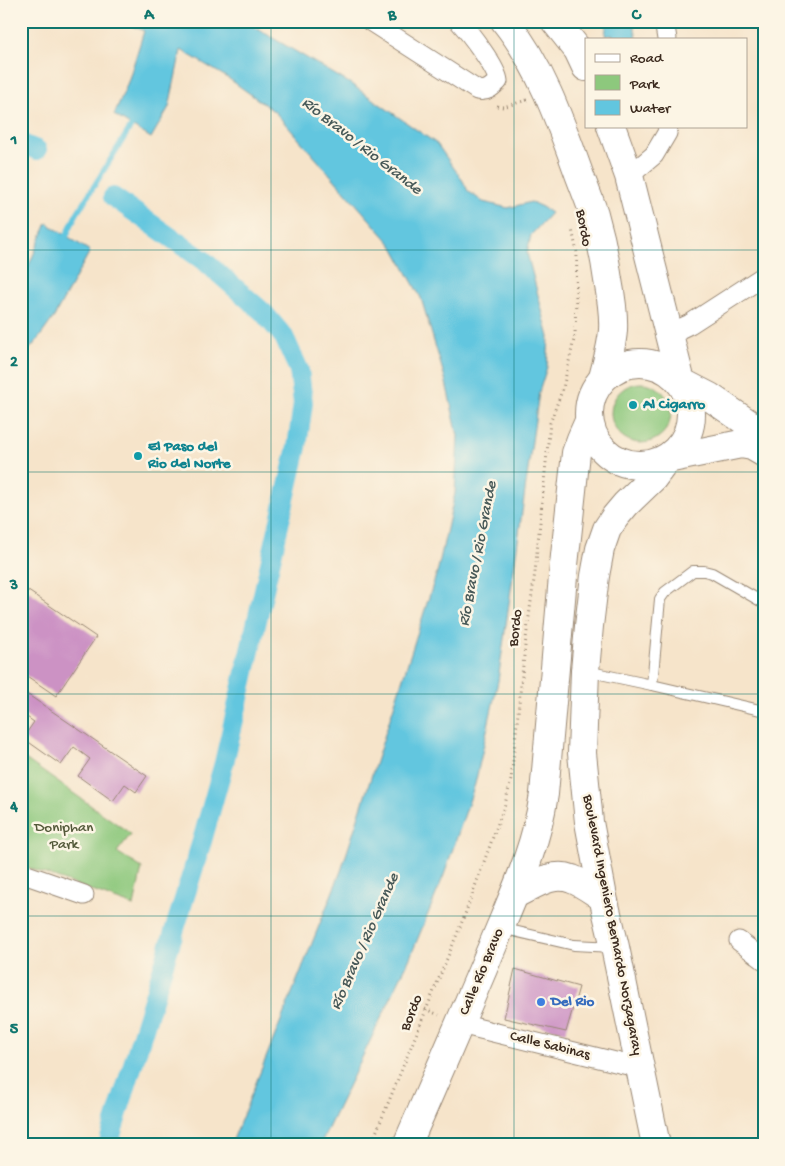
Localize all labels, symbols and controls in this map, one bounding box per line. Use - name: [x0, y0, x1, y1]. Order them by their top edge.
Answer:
- text: A: [143, 7, 155, 26]
- text: B: [387, 7, 397, 26]
- text: C: [631, 7, 642, 26]
- legend: [585, 38, 748, 128]
- text: Road: [630, 50, 664, 68]
- text: Park: [629, 76, 660, 94]
- water label: Río Bravo / Rio Grande: [297, 94, 425, 200]
- text: Water: [630, 100, 672, 118]
- text: 1: [10, 132, 17, 151]
- street label: Bordo: [571, 207, 595, 248]
- text: 2: [10, 354, 18, 373]
- place label: Al Cigarro: [642, 396, 706, 414]
- marker: Al Cigarro: [627, 399, 639, 411]
- place label: El Paso del Rio del Norte: [147, 438, 232, 473]
- marker: El Paso del Rio del Norte: [132, 450, 144, 462]
- water label: Río Bravo / Rio Grande: [456, 479, 503, 628]
- text: 3: [9, 577, 18, 596]
- street label: Bordo: [505, 608, 527, 649]
- street label: Boulevard Ingeniero Bernardo Norzagaray: [578, 792, 646, 1057]
- text: 4: [9, 799, 18, 818]
- park label: Doniphan Park: [34, 819, 93, 854]
- water label: Río Bravo / Rio Grande: [327, 870, 405, 1013]
- street label: Calle Río Bravo: [456, 926, 508, 1018]
- street label: Bordo: [396, 992, 427, 1035]
- place label: Del Rio: [549, 993, 594, 1011]
- marker: Del Rio: [535, 996, 547, 1008]
- text: 5: [10, 1021, 19, 1040]
- street label: Calle Sabinas: [508, 1027, 592, 1065]

